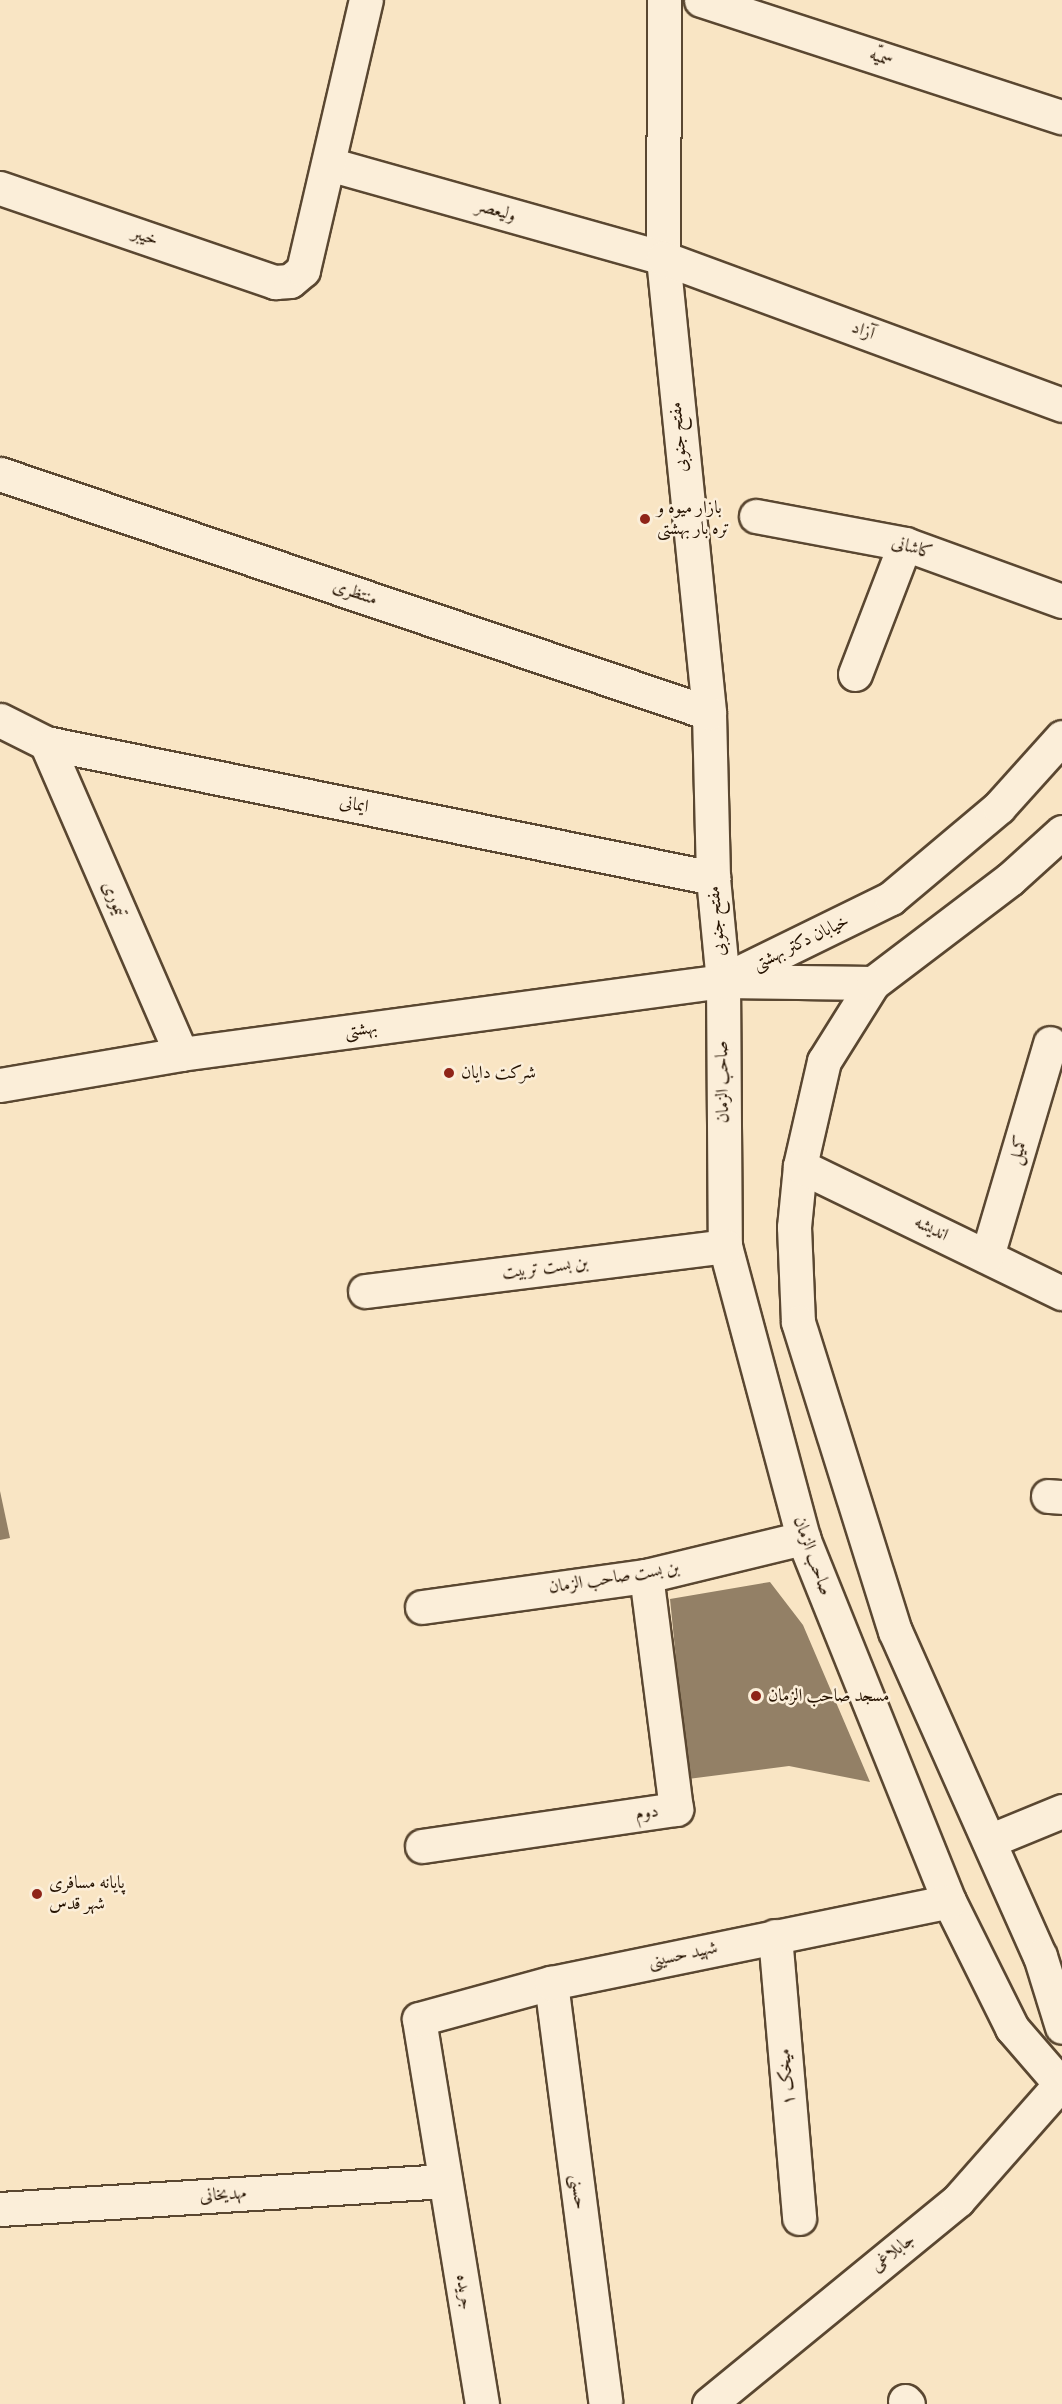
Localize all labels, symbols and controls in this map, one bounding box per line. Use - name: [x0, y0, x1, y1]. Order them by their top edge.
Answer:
- street label: سمیّه: [866, 44, 896, 72]
- street label: ولیعصر: [474, 195, 518, 227]
- street label: خیبر: [129, 223, 161, 251]
- street label: آزاد: [848, 317, 878, 345]
- street label: مفتح جنوبی: [665, 401, 693, 473]
- place label: بازار میوه و تره بار بهشتی: [657, 498, 730, 540]
- marker: بازار میوه و تره بار بهشتی: [638, 512, 652, 526]
- street label: کاشانی: [889, 532, 935, 564]
- street label: منتظری: [330, 575, 380, 611]
- street label: ایمانی: [338, 792, 370, 818]
- street label: تیموری: [97, 878, 131, 920]
- street label: مفتح جنوبی: [703, 885, 731, 957]
- street label: خیابان دکتر بهشتی: [749, 910, 853, 976]
- street label: بهشتی: [343, 1017, 379, 1043]
- street label: صاحب الزمان: [711, 1041, 735, 1123]
- place label: شرکت دایان: [461, 1062, 536, 1084]
- marker: شرکت دایان: [442, 1066, 456, 1080]
- street label: کمیل: [1005, 1133, 1033, 1167]
- street label: اندیشه: [910, 1212, 952, 1246]
- street label: بن بست تربیت: [501, 1252, 589, 1284]
- street label: صاحب الزمان: [788, 1514, 836, 1598]
- street label: بن بست صاحب الزمان: [547, 1557, 681, 1599]
- place label: مسجد صاحب الزمان: [768, 1685, 890, 1707]
- marker: مسجد صاحب الزمان: [749, 1689, 763, 1703]
- street label: دوم: [634, 1801, 660, 1825]
- place label: پایانه مسافری شهر قدس: [49, 1873, 125, 1916]
- marker: پایانه مسافری شهر قدس: [30, 1887, 44, 1901]
- street label: شهید حسینی: [646, 1937, 720, 1973]
- street label: میخک ۱: [774, 2048, 800, 2106]
- street label: حسنی: [565, 2173, 591, 2211]
- street label: مهدیخانی: [199, 2183, 247, 2207]
- street label: جابلاغی: [867, 2229, 919, 2277]
- street label: جریده: [451, 2273, 477, 2311]

